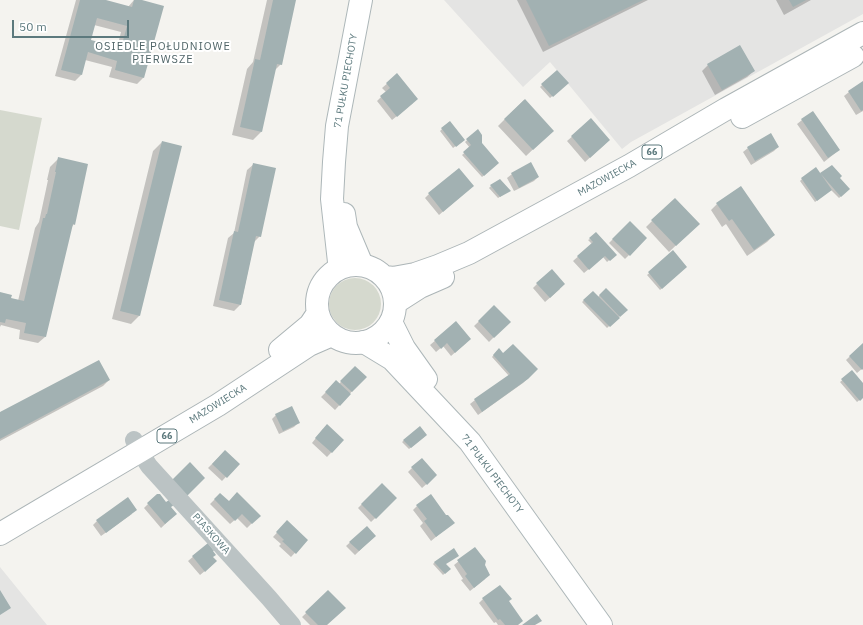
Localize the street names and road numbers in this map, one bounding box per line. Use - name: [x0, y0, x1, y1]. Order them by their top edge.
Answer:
- street label: 71 PUŁKU PIECHOTY: [332, 33, 360, 129]
- road number: 66: [642, 145, 662, 159]
- street label: MAZOWIECKA: [576, 157, 638, 199]
- street label: MAZOWIECKA: [187, 382, 249, 426]
- road number: 66: [157, 429, 177, 443]
- street label: 71 PUŁKU PIECHOTY: [458, 432, 526, 516]
- street label: PIASKOWA: [190, 511, 232, 557]

